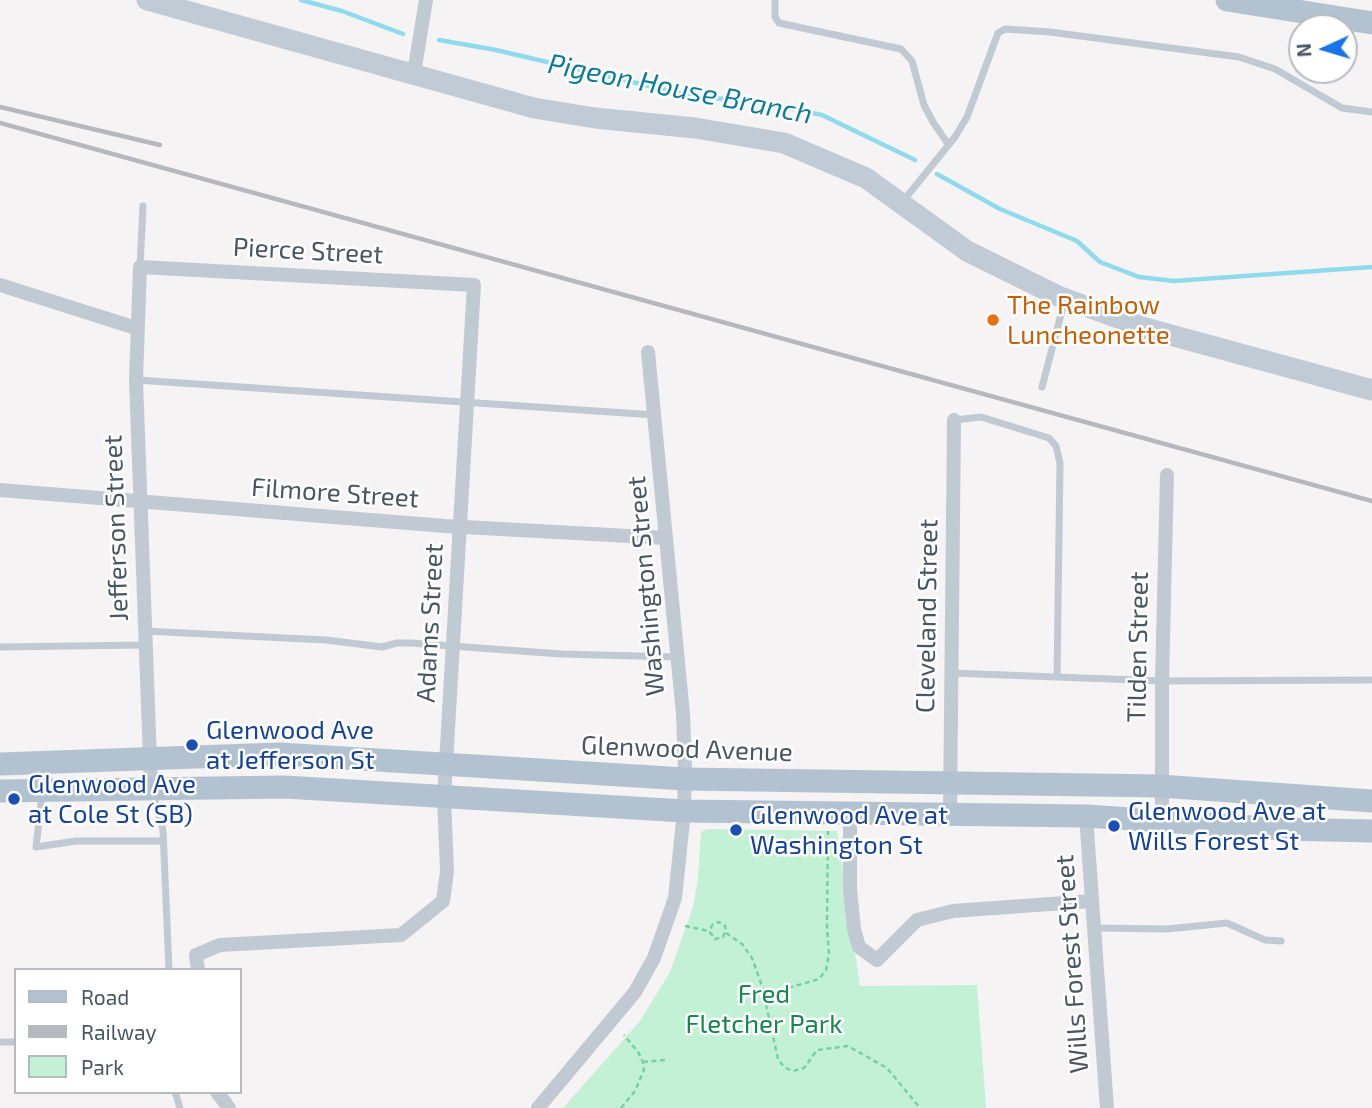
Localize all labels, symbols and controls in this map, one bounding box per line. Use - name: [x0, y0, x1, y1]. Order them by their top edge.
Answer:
- north arrow: [1288, 14, 1358, 84]
- text: N: [1292, 43, 1315, 58]
- water label: Pigeon House Branch: [545, 47, 815, 131]
- street label: Pierce Street: [232, 231, 384, 271]
- place label: The Rainbow Luncheonette: [1007, 289, 1170, 350]
- marker: The Rainbow Luncheonette: [985, 312, 1001, 328]
- street label: Jefferson Street: [97, 434, 135, 622]
- street label: Filmore Street: [250, 472, 420, 514]
- street label: Washington Street: [621, 475, 671, 697]
- street label: Cleveland Street: [910, 519, 944, 713]
- street label: Adams Street: [410, 543, 450, 703]
- street label: Tilden Street: [1121, 571, 1155, 723]
- place label: Glenwood Ave at Jefferson St: [206, 714, 375, 776]
- street label: Glenwood Avenue: [581, 730, 793, 768]
- marker: Glenwood Ave at Jefferson St: [184, 737, 200, 753]
- place label: Glenwood Ave at Cole St (SB): [28, 768, 196, 830]
- marker: Glenwood Ave at Cole St (SB): [6, 791, 22, 807]
- place label: Glenwood Ave at Wills Forest St: [1128, 795, 1326, 856]
- place label: Glenwood Ave at Washington St: [750, 799, 948, 860]
- marker: Glenwood Ave at Wills Forest St: [1106, 818, 1122, 834]
- marker: Glenwood Ave at Washington St: [728, 822, 744, 838]
- street label: Wills Forest Street: [1049, 854, 1095, 1074]
- legend: [14, 968, 242, 1094]
- park label: Fred Fletcher Park: [686, 978, 842, 1040]
- text: Road: [81, 984, 129, 1009]
- text: Railway: [81, 1019, 157, 1044]
- text: Park: [81, 1054, 124, 1079]

